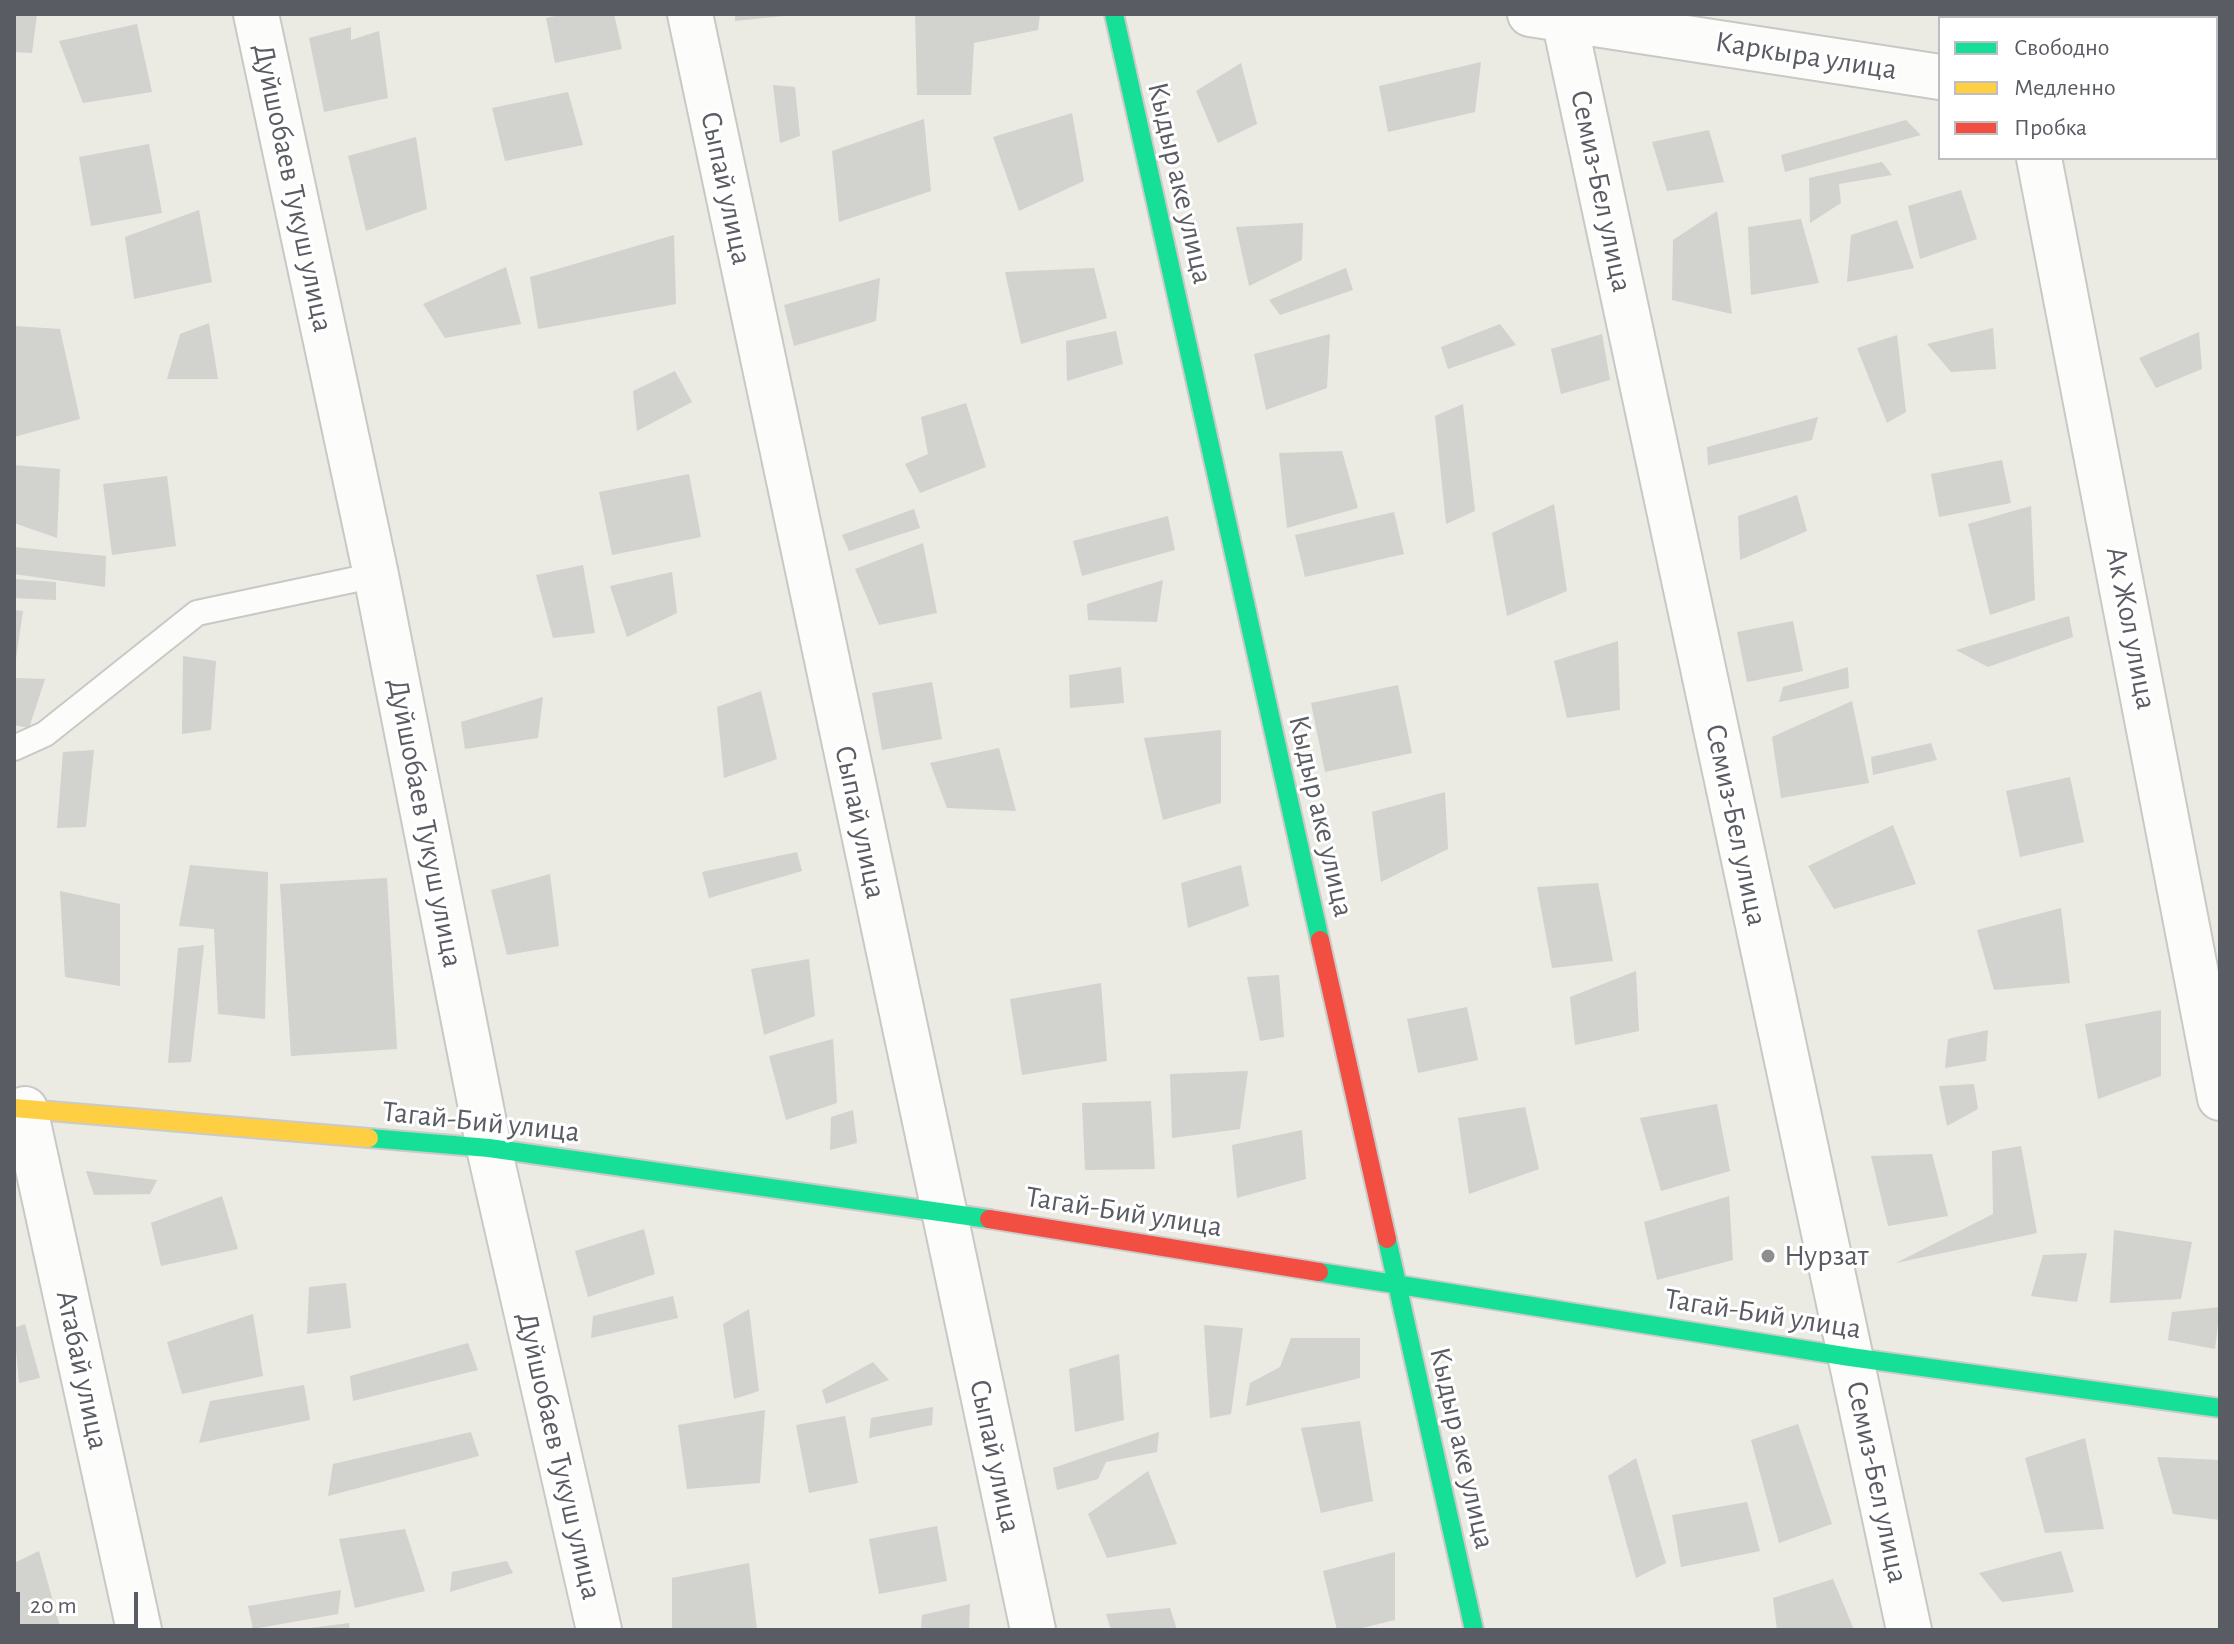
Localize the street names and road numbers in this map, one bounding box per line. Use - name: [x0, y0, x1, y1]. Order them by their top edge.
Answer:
- street label: Каркыра улица: [1713, 24, 1899, 88]
- street label: Дуйшобаев Тукуш улица: [245, 41, 341, 335]
- street label: Кыдыр аке улица: [1139, 79, 1221, 287]
- street label: Семиз-Бел улица: [1562, 87, 1640, 295]
- street label: Сыпай улица: [692, 108, 760, 268]
- street label: Ак Жол улица: [2098, 544, 2164, 712]
- street label: Дуйшобаев Тукуш улица: [379, 676, 471, 970]
- street label: Кыдыр аке улица: [1280, 712, 1362, 920]
- street label: Семиз-Бел улица: [1697, 721, 1775, 929]
- street label: Сыпай улица: [826, 742, 894, 902]
- street label: Тагай-Бий улица: [381, 1094, 581, 1150]
- street label: Тагай-Бий улица: [1023, 1179, 1225, 1245]
- street label: Тагай-Бий улица: [1662, 1281, 1864, 1347]
- street label: Атабай улица: [48, 1287, 116, 1453]
- street label: Дуйшобаев Тукуш улица: [508, 1309, 610, 1603]
- street label: Кыдыр аке улица: [1421, 1344, 1503, 1552]
- street label: Сыпай улица: [961, 1376, 1029, 1536]
- street label: Семиз-Бел улица: [1838, 1378, 1916, 1586]

